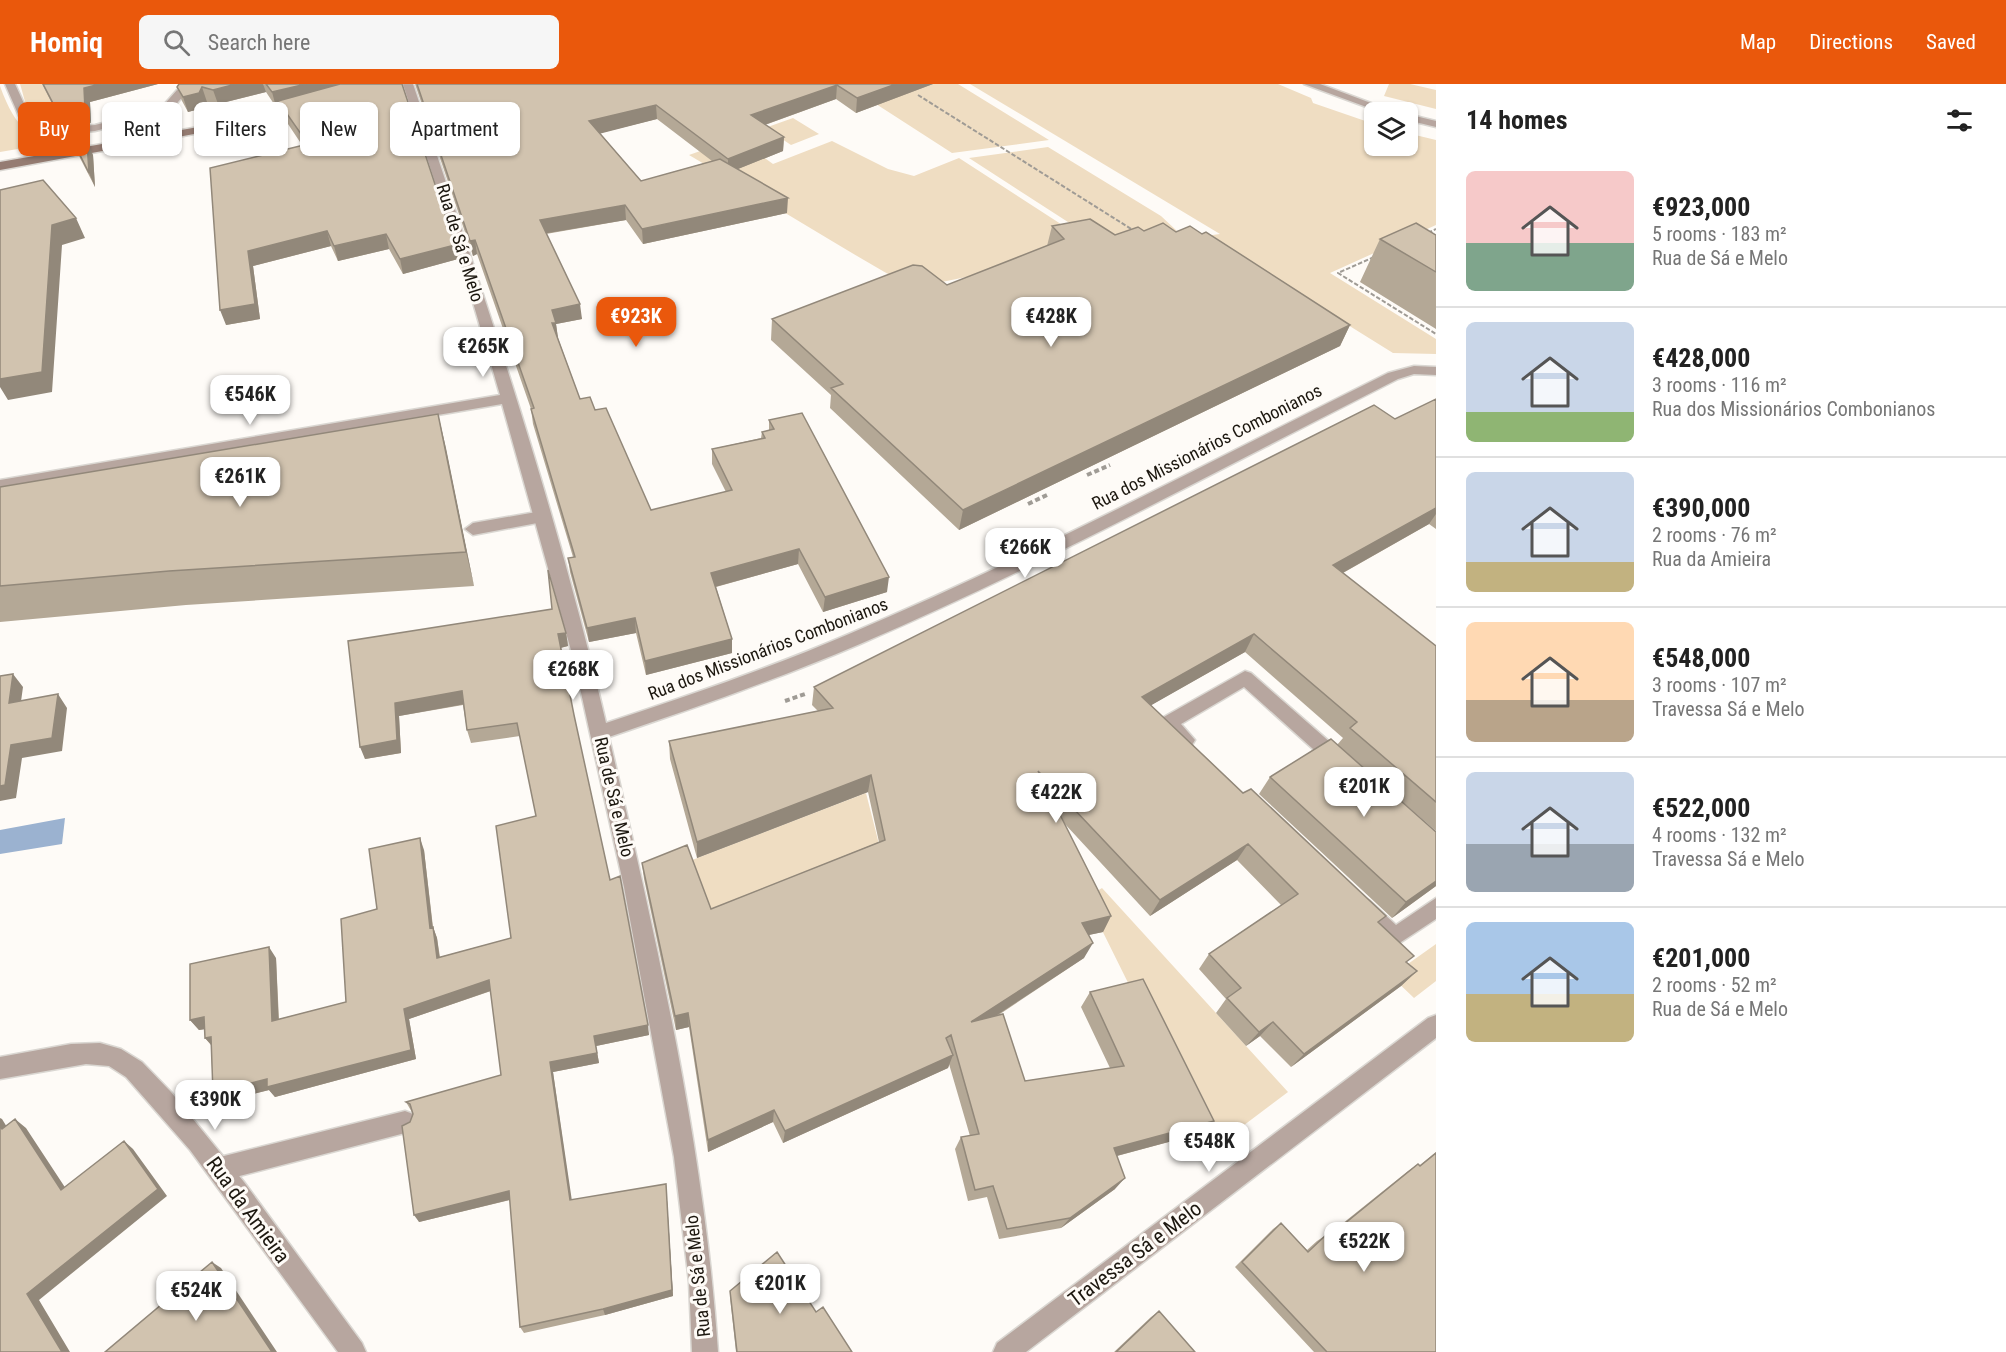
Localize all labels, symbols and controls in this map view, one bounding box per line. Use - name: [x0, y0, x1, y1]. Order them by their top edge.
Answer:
- search box: [139, 15, 559, 69]
- text: Homiq: [30, 26, 103, 59]
- icon: search: [160, 26, 193, 59]
- text: Search here: [208, 30, 310, 55]
- text: Map: [1740, 30, 1776, 54]
- text: Directions: [1809, 30, 1893, 54]
- text: Saved: [1926, 30, 1976, 54]
- chip: Buy: [18, 102, 90, 156]
- chip: Rent: [102, 102, 182, 156]
- chip: Filters: [194, 102, 288, 156]
- chip: New: [300, 102, 378, 156]
- chip: Apartment: [390, 102, 520, 156]
- map controls: [1364, 102, 1418, 156]
- button: layers: [1364, 102, 1418, 156]
- icon: filters: [1943, 104, 1976, 137]
- text: 14 homes: [1466, 105, 1568, 135]
- street label: Rua de Sá e Melo: [433, 181, 488, 304]
- text: €923,000: [1652, 192, 1750, 222]
- icon: home: [1514, 195, 1586, 267]
- text: 5 rooms · 183 m²: [1652, 222, 1787, 246]
- text: Rua de Sá e Melo: [1652, 246, 1788, 270]
- pin: €923K: [594, 297, 678, 348]
- pin: €428K: [1009, 297, 1093, 348]
- text: €923K: [610, 304, 662, 328]
- text: €428K: [1025, 304, 1077, 328]
- pin: €265K: [441, 327, 525, 378]
- text: €265K: [457, 334, 509, 358]
- text: €428,000: [1652, 343, 1750, 373]
- icon: home: [1514, 346, 1586, 418]
- text: 3 rooms · 116 m²: [1652, 373, 1787, 397]
- pin: €546K: [208, 375, 292, 426]
- street label: Rua dos Missionários Combonianos: [1088, 379, 1325, 514]
- text: €546K: [224, 382, 276, 406]
- text: Rua dos Missionários Combonianos: [1652, 397, 1935, 421]
- pin: €261K: [198, 457, 282, 508]
- text: €261K: [214, 464, 266, 488]
- text: €390,000: [1652, 493, 1750, 523]
- icon: home: [1514, 496, 1586, 568]
- text: 2 rooms · 76 m²: [1652, 523, 1777, 547]
- pin: €266K: [983, 528, 1067, 579]
- text: €266K: [999, 535, 1051, 559]
- text: Rua da Amieira: [1652, 547, 1771, 571]
- street label: Rua dos Missionários Combonianos: [645, 593, 891, 704]
- text: €548,000: [1652, 643, 1750, 673]
- icon: home: [1514, 646, 1586, 718]
- pin: €268K: [531, 650, 615, 701]
- text: €268K: [547, 657, 599, 681]
- text: 3 rooms · 107 m²: [1652, 673, 1787, 697]
- text: Travessa Sá e Melo: [1652, 697, 1805, 721]
- street label: Rua de Sá e Melo: [590, 735, 638, 859]
- pin: €201K: [1322, 767, 1406, 818]
- pin: €422K: [1014, 773, 1098, 824]
- text: €201K: [1338, 774, 1390, 798]
- text: €422K: [1030, 780, 1082, 804]
- text: €522,000: [1652, 793, 1750, 823]
- icon: home: [1514, 796, 1586, 868]
- text: 4 rooms · 132 m²: [1652, 823, 1787, 847]
- text: Travessa Sá e Melo: [1652, 847, 1805, 871]
- text: €201,000: [1652, 943, 1750, 973]
- icon: home: [1514, 946, 1586, 1018]
- text: 2 rooms · 52 m²: [1652, 973, 1777, 997]
- text: Rua de Sá e Melo: [1652, 997, 1788, 1021]
- pin: €390K: [173, 1080, 257, 1131]
- text: €390K: [189, 1087, 241, 1111]
- pin: €548K: [1167, 1122, 1251, 1173]
- text: €548K: [1183, 1129, 1235, 1153]
- street label: Rua da Amieira: [202, 1152, 294, 1268]
- street label: Travessa Sá e Melo: [1064, 1196, 1206, 1312]
- street label: Rua de Sá e Melo: [681, 1214, 714, 1338]
- pin: €522K: [1322, 1222, 1406, 1273]
- text: €522K: [1338, 1229, 1390, 1253]
- pin: €201K: [738, 1264, 822, 1315]
- pin: €524K: [154, 1271, 238, 1322]
- text: €201K: [754, 1271, 806, 1295]
- text: €524K: [170, 1278, 222, 1302]

